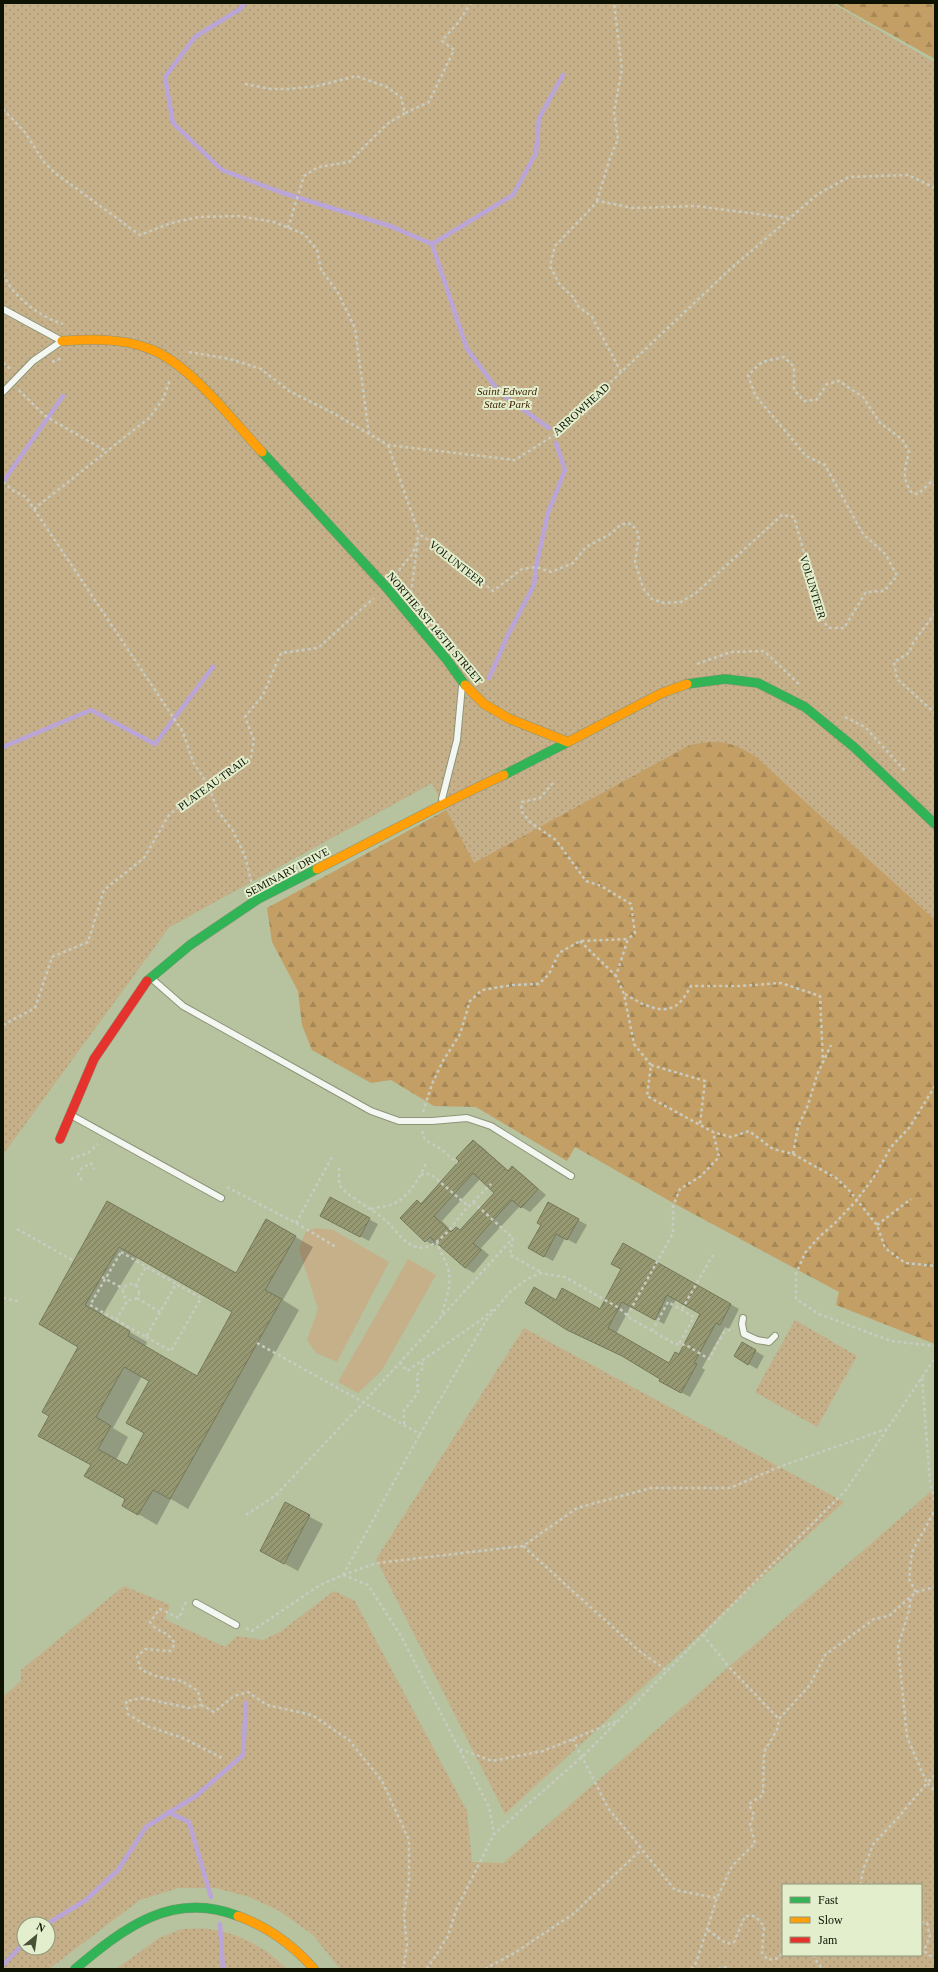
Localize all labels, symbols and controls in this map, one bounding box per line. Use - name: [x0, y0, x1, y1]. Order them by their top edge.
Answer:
- street label: ARROWHEAD: [550, 381, 612, 437]
- park label: Saint Edward State Park: [477, 385, 537, 410]
- street label: VOLUNTEER: [427, 538, 487, 588]
- street label: VOLUNTEER: [798, 554, 829, 621]
- street label: NORTHEAST 145TH STREET: [385, 570, 485, 686]
- street label: PLATEAU TRAIL: [176, 753, 251, 812]
- street label: SEMINARY DRIVE: [243, 845, 331, 899]
- legend: [782, 1884, 922, 1956]
- text: Fast: [818, 1893, 839, 1907]
- text: Slow: [818, 1913, 843, 1927]
- north arrow: [16, 1916, 56, 1956]
- text: N: [34, 1920, 47, 1934]
- text: Jam: [818, 1933, 838, 1947]

